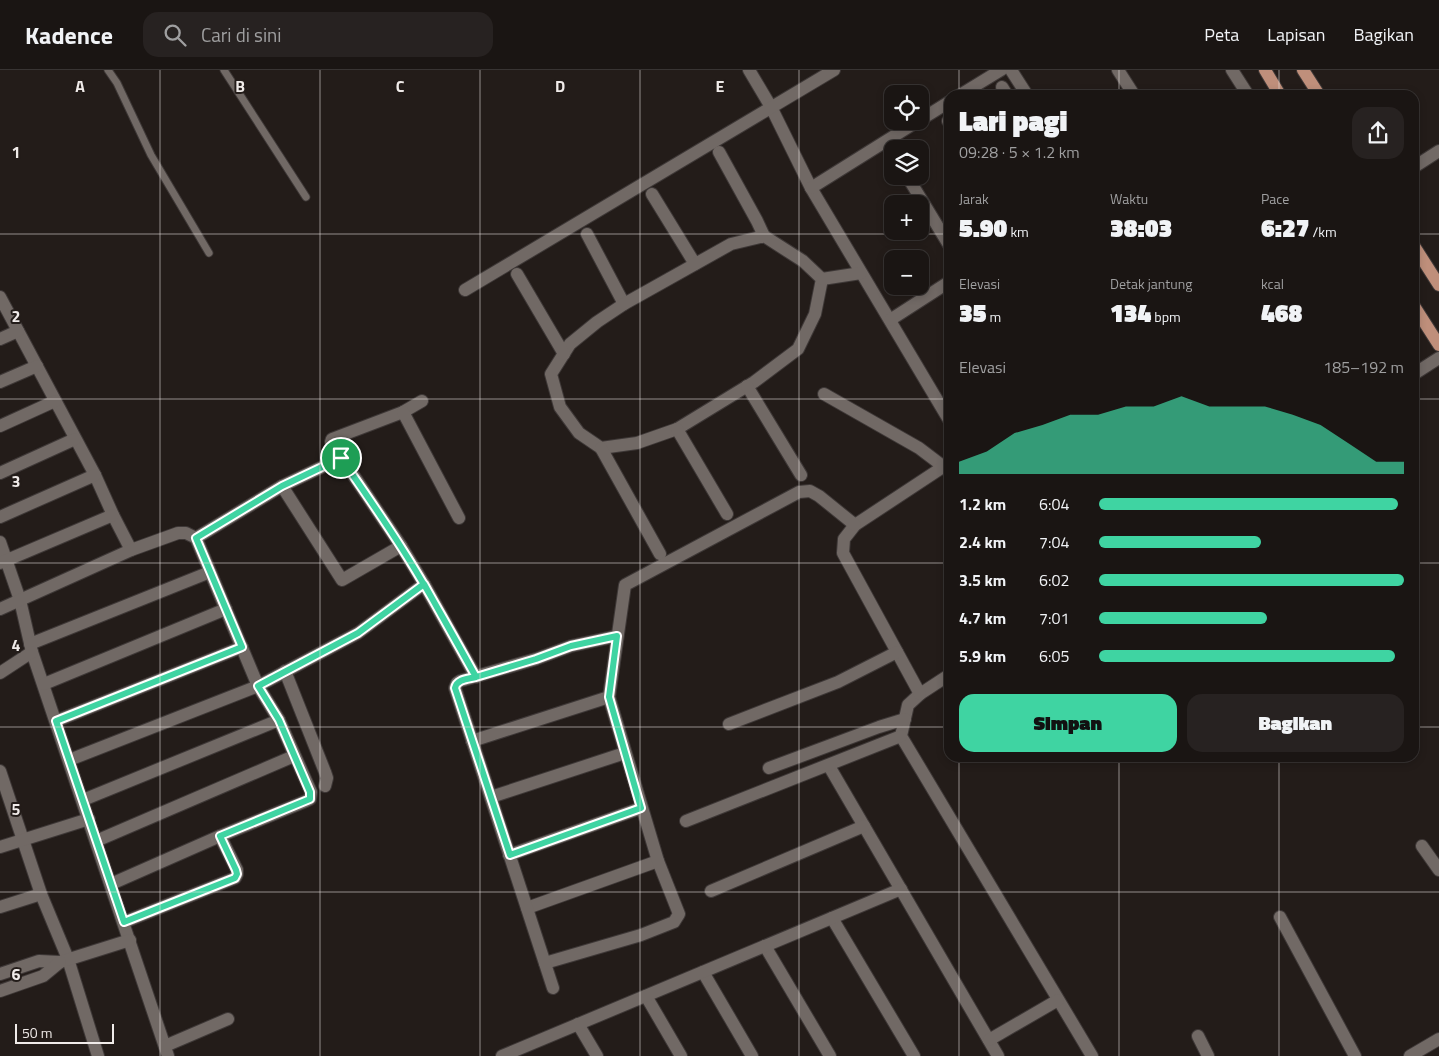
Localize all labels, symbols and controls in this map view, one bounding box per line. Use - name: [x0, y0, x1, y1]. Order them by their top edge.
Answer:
- search box: [143, 12, 493, 57]
- text: Kadence: [25, 17, 113, 53]
- text: Cari di sini: [201, 20, 281, 49]
- icon: search: [161, 21, 189, 49]
- text: Peta: [1204, 21, 1239, 48]
- text: Lapisan: [1267, 21, 1325, 48]
- text: Bagikan: [1353, 21, 1414, 48]
- text: A: [75, 74, 85, 98]
- text: B: [235, 74, 245, 98]
- text: C: [396, 74, 405, 98]
- text: D: [555, 74, 565, 98]
- text: E: [716, 74, 725, 98]
- map controls: [884, 85, 929, 295]
- button: locate: [884, 85, 929, 130]
- text: Lari pagi: [959, 99, 1067, 142]
- button: share: [1352, 107, 1404, 159]
- text: 1: [12, 140, 20, 164]
- button: layers: [884, 140, 929, 185]
- text: 09:28 · 5 × 1.2 km: [959, 140, 1080, 164]
- text: Jarak: [959, 188, 989, 209]
- text: Waktu: [1110, 188, 1148, 209]
- text: Pace: [1261, 188, 1289, 209]
- button: +: [884, 195, 929, 240]
- text: 5.90: [959, 209, 1007, 247]
- text: 38:03: [1110, 209, 1172, 247]
- text: 6:27: [1261, 209, 1309, 247]
- text: km: [1007, 221, 1029, 242]
- text: /km: [1309, 221, 1337, 242]
- button: −: [884, 250, 929, 295]
- text: Elevasi: [959, 273, 1000, 294]
- text: Detak jantung: [1110, 273, 1192, 294]
- text: kcal: [1261, 273, 1284, 294]
- text: 35: [959, 294, 987, 332]
- text: 134: [1110, 294, 1151, 332]
- text: 468: [1261, 294, 1302, 332]
- text: 2: [12, 304, 20, 328]
- text: m: [987, 306, 1001, 327]
- text: bpm: [1151, 306, 1181, 327]
- text: Elevasi: [959, 355, 1006, 379]
- text: 185–192 m: [1323, 355, 1404, 379]
- pin: [320, 437, 362, 479]
- icon: arrive: [327, 444, 355, 472]
- text: 3: [12, 469, 20, 493]
- text: 1.2 km: [959, 492, 1006, 516]
- text: 6:04: [1039, 492, 1069, 516]
- text: 2.4 km: [959, 530, 1006, 554]
- text: 7:04: [1039, 530, 1069, 554]
- text: 3.5 km: [959, 568, 1006, 592]
- text: 6:02: [1039, 568, 1069, 592]
- text: 4.7 km: [959, 606, 1006, 630]
- text: 7:01: [1039, 606, 1069, 630]
- text: 4: [12, 633, 21, 657]
- text: 5.9 km: [959, 644, 1006, 668]
- text: 6:05: [1039, 644, 1069, 668]
- button: Simpan: [959, 694, 1177, 752]
- button: Bagikan: [1187, 694, 1404, 752]
- text: 5: [12, 797, 21, 821]
- text: 6: [12, 962, 21, 986]
- scale bar: [15, 1021, 114, 1044]
- text: 50 m: [22, 1022, 52, 1043]

